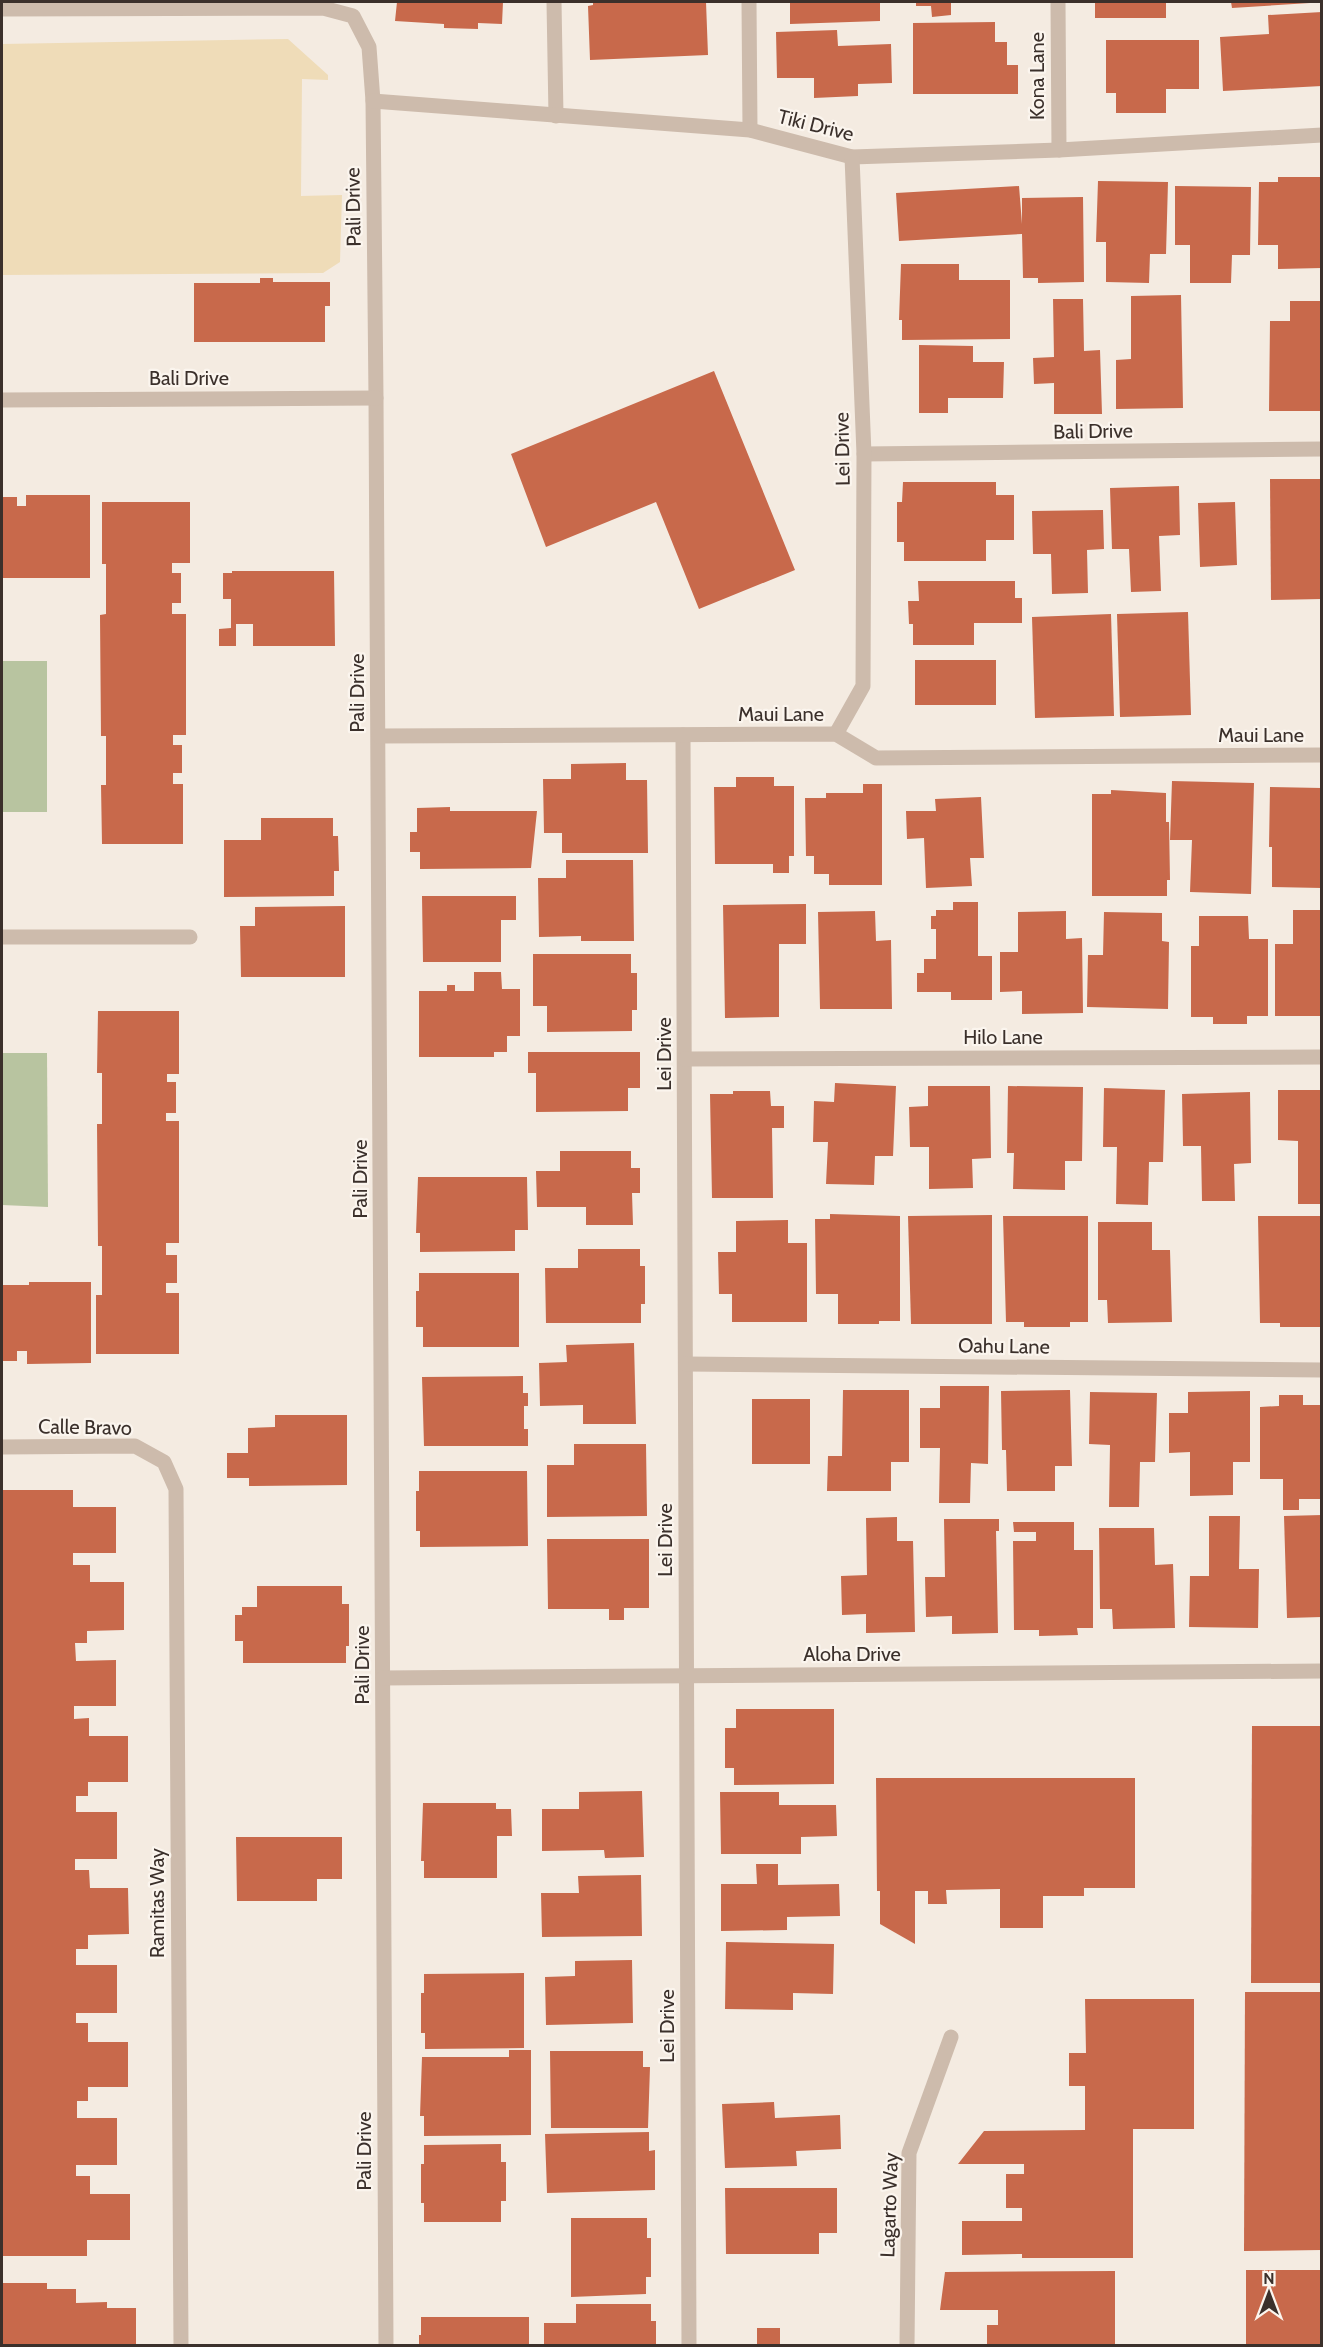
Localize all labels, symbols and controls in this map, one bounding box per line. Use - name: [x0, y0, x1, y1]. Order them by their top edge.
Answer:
- street label: Kona Lane: [1025, 32, 1049, 120]
- street label: Tiki Drive: [776, 104, 856, 146]
- street label: Pali Drive: [340, 167, 366, 247]
- street label: Bali Drive: [149, 366, 229, 390]
- street label: Lei Drive: [829, 412, 855, 486]
- street label: Bali Drive: [1053, 418, 1133, 444]
- street label: Pali Drive: [345, 653, 369, 733]
- street label: Maui Lane: [738, 702, 824, 726]
- street label: Maui Lane: [1218, 723, 1304, 747]
- street label: Lei Drive: [652, 1017, 676, 1091]
- street label: Hilo Lane: [963, 1025, 1043, 1049]
- street label: Pali Drive: [348, 1139, 372, 1219]
- street label: Oahu Lane: [958, 1333, 1050, 1359]
- street label: Calle Bravo: [38, 1414, 132, 1440]
- street label: Lei Drive: [653, 1503, 677, 1577]
- street label: Pali Drive: [350, 1625, 374, 1705]
- street label: Aloha Drive: [803, 1642, 901, 1666]
- street label: Ramitas Way: [145, 1848, 169, 1958]
- street label: Lei Drive: [655, 1989, 679, 2063]
- street label: Pali Drive: [352, 2111, 376, 2191]
- street label: Lagarto Way: [875, 2152, 903, 2258]
- north arrow: [1239, 2263, 1299, 2323]
- text: N: [1263, 2269, 1275, 2288]

